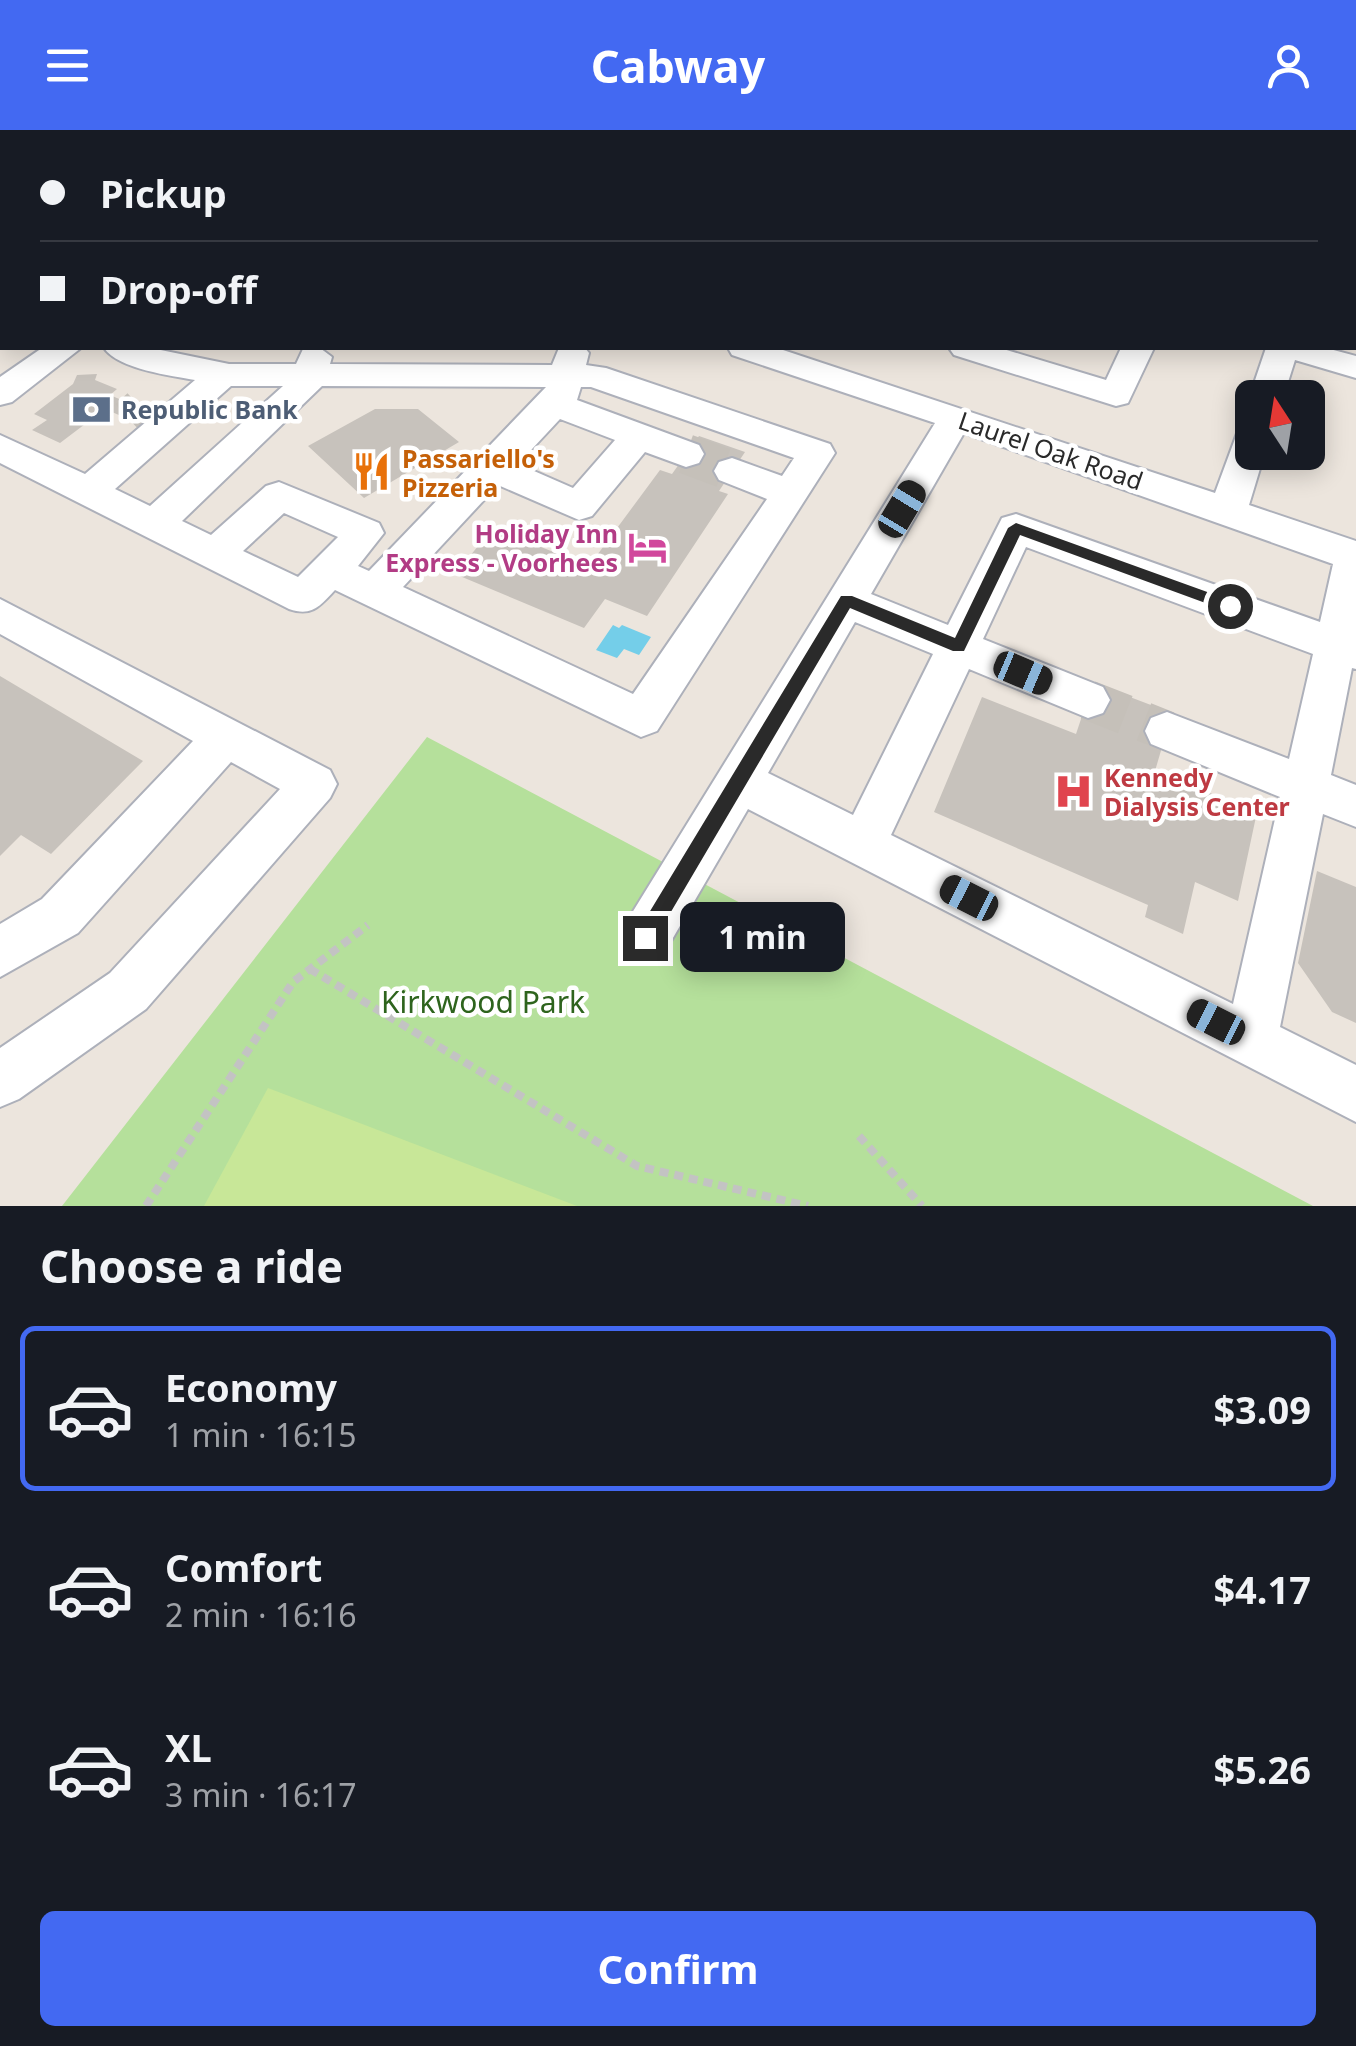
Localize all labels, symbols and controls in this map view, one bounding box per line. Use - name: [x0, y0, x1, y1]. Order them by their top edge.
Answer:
- text: Cabway: [591, 35, 765, 96]
- icon: menu: [40, 38, 95, 93]
- icon: person: [1261, 38, 1316, 93]
- text: Pickup: [100, 167, 227, 219]
- text: Drop-off: [100, 263, 257, 315]
- north arrow: [1235, 380, 1325, 470]
- map controls: [1235, 380, 1325, 470]
- bank icon: Republic Bank: [70, 388, 112, 430]
- place label: Republic Bank: [121, 392, 298, 426]
- street label: Laurel Oak Road: [954, 403, 1148, 497]
- place label: Passariello's Pizzeria: [402, 441, 555, 504]
- restaurant icon: Passariello's Pizzeria: [351, 451, 393, 493]
- car: [874, 476, 930, 542]
- place label: Holiday Inn Express - Voorhees: [385, 516, 618, 579]
- hotel icon: Holiday Inn Express - Voorhees: [627, 526, 669, 568]
- route start: [1208, 584, 1253, 629]
- car: [990, 647, 1056, 699]
- place label: Kennedy Dialysis Center: [1104, 760, 1290, 823]
- hospital icon: Kennedy Dialysis Center: [1053, 770, 1095, 812]
- car: [935, 871, 1003, 925]
- callout: 1 min: [680, 903, 845, 973]
- text: 1 min: [718, 915, 807, 958]
- route end: [623, 916, 668, 961]
- park label: Kirkwood Park: [381, 981, 585, 1022]
- car: [1182, 995, 1250, 1049]
- text: Choose a ride: [40, 1235, 343, 1296]
- text: Economy: [165, 1361, 337, 1413]
- icon: car: [45, 1364, 135, 1454]
- text: $3.09: [1213, 1383, 1311, 1435]
- text: 1 min · 16:15: [165, 1413, 357, 1456]
- text: Comfort: [165, 1541, 322, 1593]
- icon: car: [45, 1544, 135, 1634]
- text: $4.17: [1213, 1563, 1311, 1615]
- text: 2 min · 16:16: [165, 1593, 357, 1636]
- text: XL: [165, 1721, 212, 1773]
- icon: car: [45, 1724, 135, 1814]
- text: $5.26: [1213, 1743, 1311, 1795]
- text: 3 min · 16:17: [165, 1773, 357, 1816]
- button: Confirm: [40, 1911, 1316, 2026]

